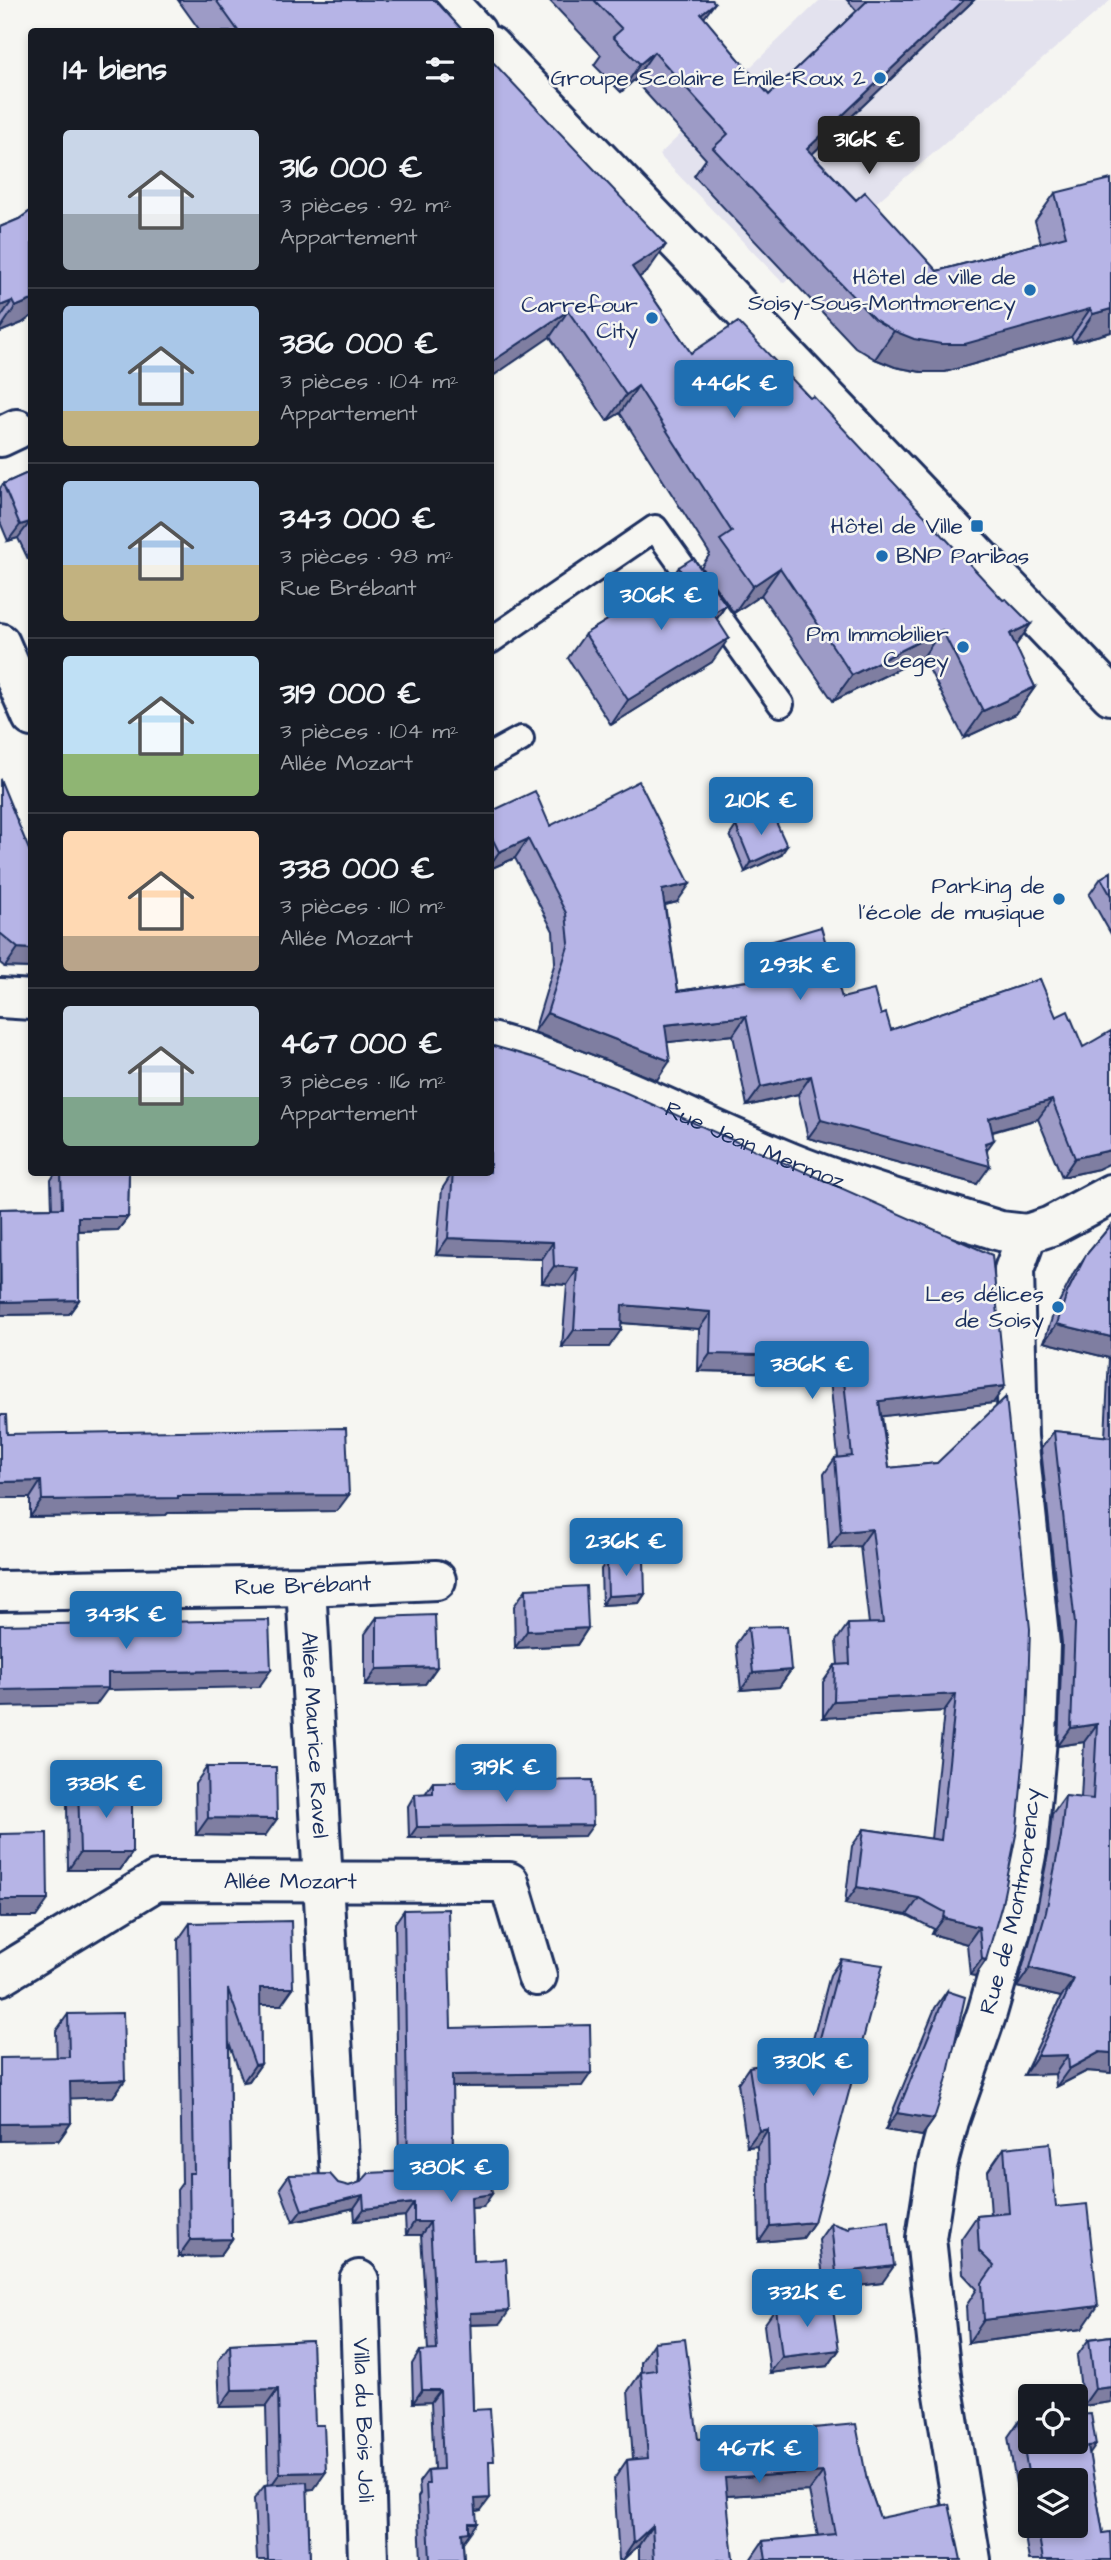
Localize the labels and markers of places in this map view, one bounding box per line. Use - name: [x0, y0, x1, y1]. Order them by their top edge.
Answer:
- place label: Groupe Scolaire Émile-Roux 2: [550, 62, 866, 94]
- marker: Groupe Scolaire Émile-Roux 2: [872, 70, 888, 86]
- pin: 316K €: [812, 116, 926, 176]
- place label: Hôtel de ville de Soisy-Sous-Montmorency: [748, 261, 1016, 320]
- marker: Hôtel de ville de Soisy-Sous-Montmorency: [1022, 282, 1038, 298]
- place label: Carrefour City: [521, 289, 638, 348]
- marker: Carrefour City: [644, 310, 660, 326]
- pin: 446K €: [677, 360, 791, 420]
- place label: Hôtel de Ville: [831, 510, 963, 542]
- marker: Hôtel de Ville: [969, 518, 985, 534]
- place label: BNP Paribas: [896, 540, 1029, 572]
- marker: BNP Paribas: [874, 548, 890, 564]
- pin: 306K €: [604, 572, 718, 632]
- place label: Pm Immobilier Cegey: [806, 618, 949, 677]
- marker: Pm Immobilier Cegey: [955, 639, 971, 655]
- pin: 210K €: [704, 778, 818, 837]
- place label: Parking de l'école de musique: [858, 870, 1045, 928]
- marker: Parking de l'école de musique: [1051, 891, 1067, 907]
- pin: 293K €: [743, 942, 857, 1002]
- place label: Les délices de Soisy: [925, 1278, 1044, 1337]
- marker: Les délices de Soisy: [1050, 1299, 1066, 1315]
- pin: 386K €: [755, 1342, 869, 1401]
- pin: 236K €: [569, 1518, 683, 1578]
- pin: 343K €: [69, 1592, 183, 1651]
- pin: 319K €: [449, 1744, 563, 1804]
- pin: 338K €: [49, 1760, 163, 1820]
- pin: 330K €: [756, 2038, 870, 2098]
- pin: 380K €: [394, 2144, 508, 2204]
- pin: 332K €: [750, 2270, 864, 2329]
- pin: 467K €: [702, 2426, 816, 2485]

